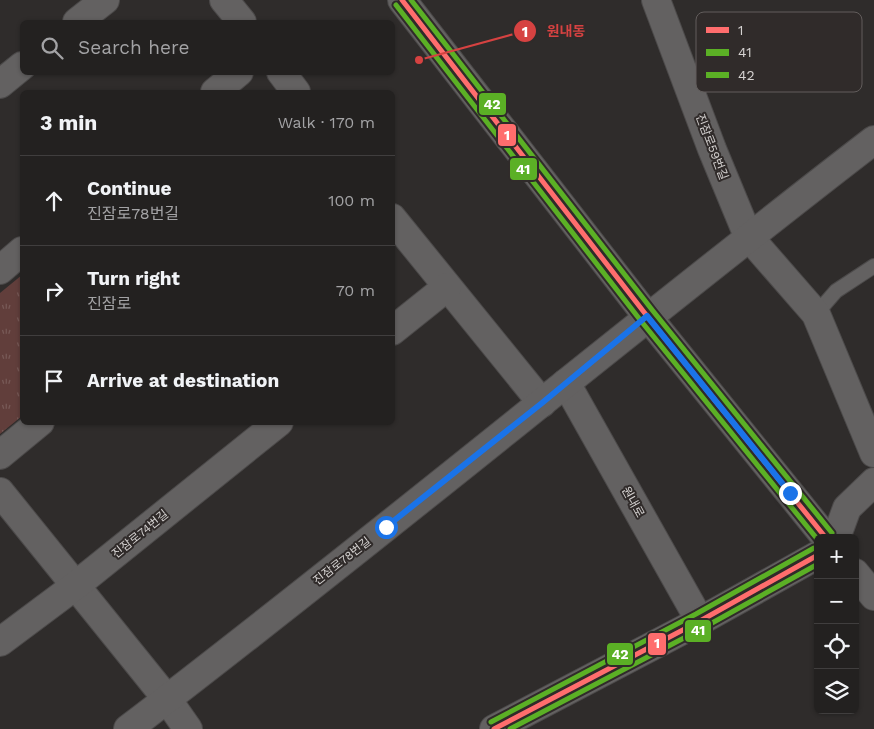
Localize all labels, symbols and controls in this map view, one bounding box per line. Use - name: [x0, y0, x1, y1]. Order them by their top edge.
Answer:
- legend: [696, 12, 862, 92]
- callout: 원내동: [512, 17, 596, 46]
- search box: [20, 20, 395, 75]
- text: 1: [738, 22, 743, 38]
- text: 1: [522, 23, 528, 41]
- text: 원내동: [547, 23, 585, 39]
- icon: search: [38, 34, 66, 62]
- text: Search here: [78, 36, 189, 59]
- text: 41: [738, 44, 752, 60]
- text: 42: [738, 67, 755, 83]
- line badge: 42: [478, 92, 507, 116]
- text: 42: [483, 96, 501, 112]
- text: 3 min: [40, 110, 97, 135]
- street label: 진잠로59번길: [693, 112, 731, 182]
- text: Walk · 170 m: [278, 113, 375, 132]
- line badge: 1: [497, 123, 517, 147]
- text: 1: [504, 127, 510, 143]
- line badge: 41: [509, 157, 538, 181]
- text: 41: [516, 161, 530, 177]
- text: Continue: [87, 177, 171, 200]
- icon: ahead: [40, 187, 68, 215]
- text: 100 m: [328, 191, 375, 210]
- text: 진잠로78번길: [87, 204, 179, 223]
- text: Turn right: [87, 267, 180, 290]
- icon: right: [40, 277, 68, 305]
- text: 70 m: [336, 281, 375, 300]
- text: 진잠로: [87, 294, 131, 313]
- icon: arrive: [40, 367, 68, 395]
- text: Arrive at destination: [87, 369, 279, 392]
- route end: [779, 482, 802, 505]
- street label: 원내로: [619, 484, 647, 520]
- street label: 진잠로74번길: [109, 507, 171, 561]
- route start: [375, 516, 398, 539]
- street label: 진잠로78번길: [310, 534, 374, 588]
- map controls: [814, 534, 859, 714]
- button: +: [814, 534, 859, 579]
- button: −: [814, 579, 859, 624]
- line badge: 41: [684, 619, 712, 643]
- text: 41: [691, 622, 705, 638]
- button: locate: [814, 624, 859, 669]
- line badge: 1: [647, 632, 667, 656]
- text: 1: [654, 635, 660, 651]
- line badge: 42: [606, 642, 634, 666]
- text: 42: [611, 646, 629, 662]
- button: layers: [814, 669, 859, 714]

